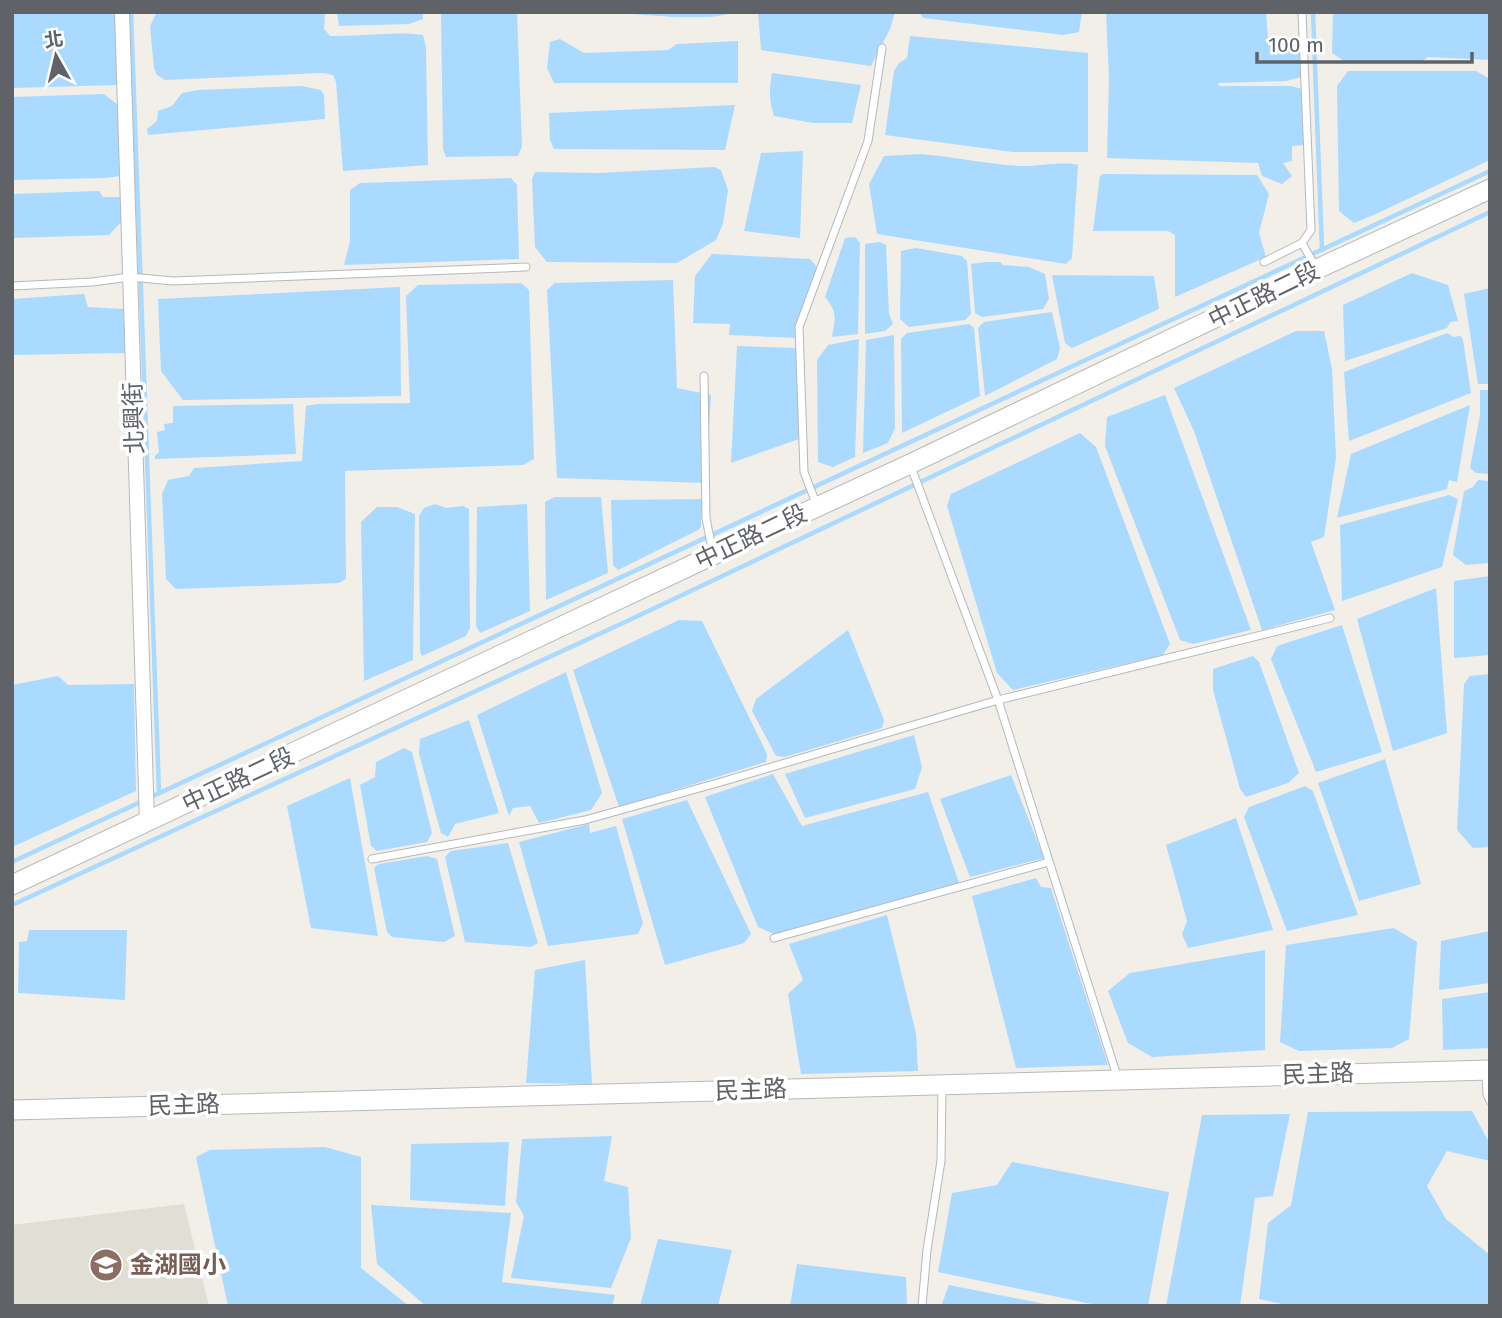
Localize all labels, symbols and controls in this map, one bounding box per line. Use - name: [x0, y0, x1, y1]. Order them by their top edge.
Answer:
- north arrow: [21, 21, 91, 91]
- scale bar: [1257, 21, 1472, 65]
- text: 北: [43, 27, 65, 52]
- text: 100 m: [1268, 32, 1324, 58]
- street label: 中正路二段: [1204, 256, 1324, 334]
- street label: 北興街: [119, 382, 149, 454]
- street label: 中正路二段: [691, 499, 811, 575]
- street label: 中正路二段: [178, 742, 298, 818]
- street label: 民主路: [1282, 1059, 1354, 1089]
- street label: 民主路: [715, 1075, 787, 1105]
- street label: 民主路: [148, 1090, 220, 1120]
- school or university icon: 金湖國小: [87, 1246, 125, 1284]
- place label: 金湖國小: [130, 1251, 226, 1279]

